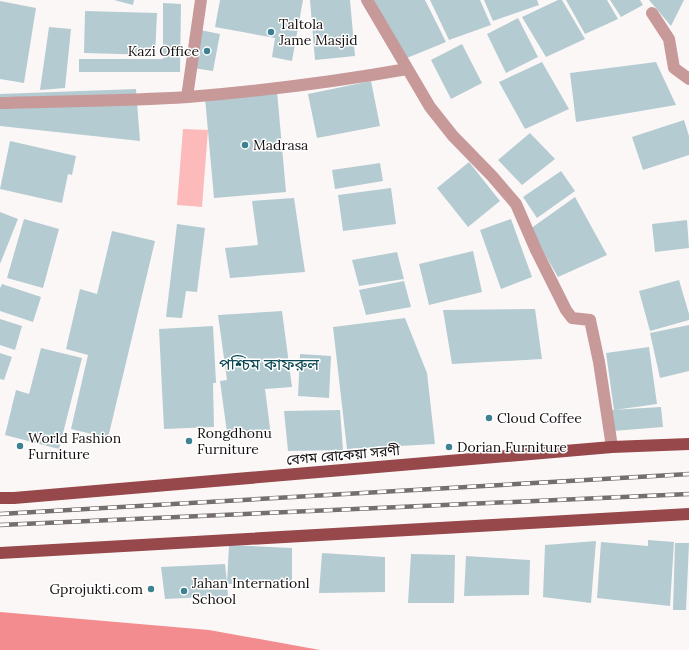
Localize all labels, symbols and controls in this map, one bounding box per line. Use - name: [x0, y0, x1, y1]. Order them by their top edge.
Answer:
- place label: Taltola Jame Masjid: [278, 15, 358, 49]
- marker: Taltola Jame Masjid: [266, 27, 276, 37]
- place label: Kazi Office: [128, 42, 199, 60]
- marker: Kazi Office: [202, 46, 212, 56]
- place label: Madrasa: [253, 136, 308, 154]
- marker: Madrasa: [240, 140, 250, 150]
- district label: পশ্চিম কাফরুল: [219, 354, 319, 374]
- place label: Cloud Coffee: [497, 409, 582, 427]
- marker: Cloud Coffee: [484, 413, 494, 423]
- place label: Rongdhonu Furniture: [197, 424, 272, 458]
- place label: World Fashion Furniture: [28, 429, 122, 463]
- marker: Rongdhonu Furniture: [184, 436, 194, 446]
- place label: Dorian Furniture: [457, 438, 567, 456]
- marker: World Fashion Furniture: [15, 441, 25, 451]
- street label: বেগম রোকেয়া সরণী: [286, 441, 401, 469]
- marker: Dorian Furniture: [444, 442, 454, 452]
- place label: Jahan Internationl School: [191, 574, 310, 608]
- place label: Gprojukti.com: [49, 580, 143, 598]
- marker: Gprojukti.com: [146, 584, 156, 594]
- marker: Jahan Internationl School: [179, 586, 189, 596]

